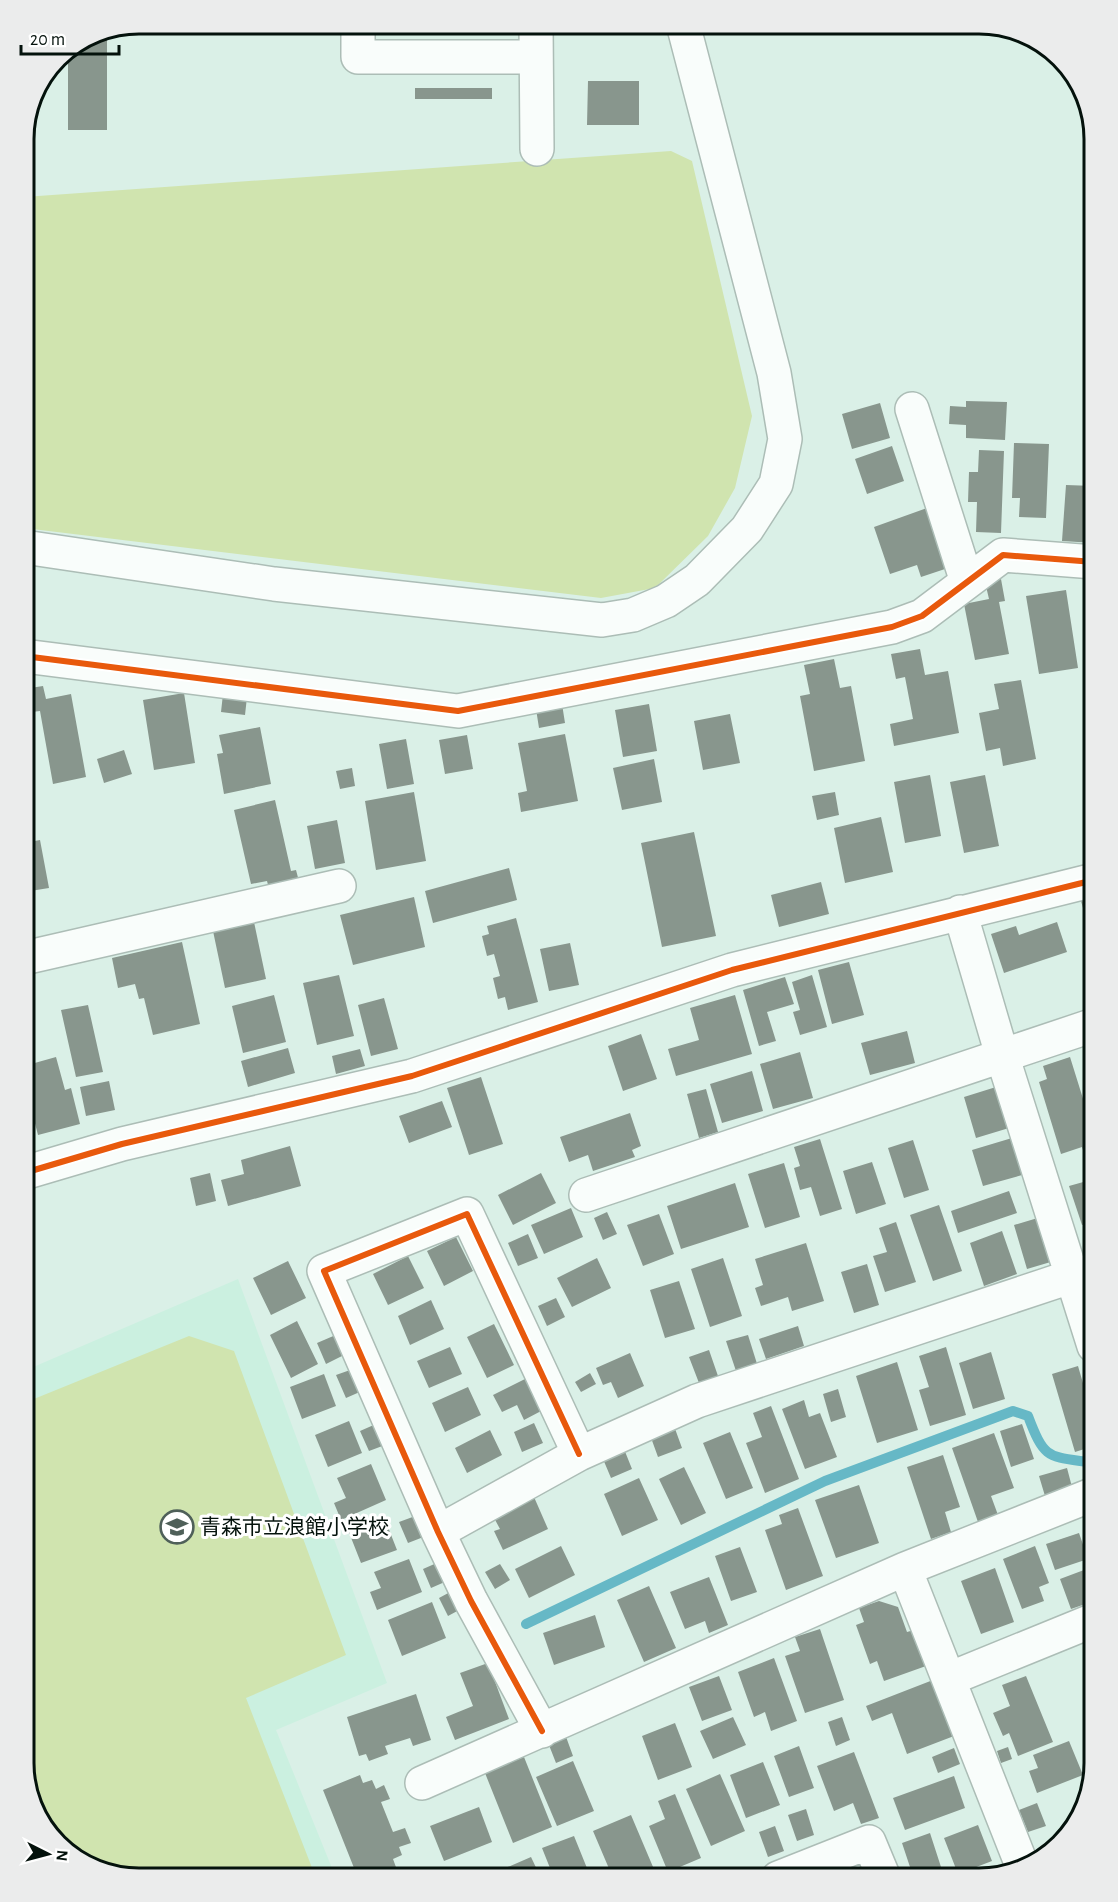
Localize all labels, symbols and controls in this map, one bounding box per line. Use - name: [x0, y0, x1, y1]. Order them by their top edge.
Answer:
- scale bar: [21, 18, 118, 56]
- text: 20 m: [30, 31, 65, 49]
- school or university icon: 青森市立浪館小学校: [159, 1509, 195, 1545]
- place label: 青森市立浪館小学校: [200, 1516, 389, 1538]
- north arrow: [18, 1824, 78, 1884]
- text: N: [53, 1849, 70, 1862]

